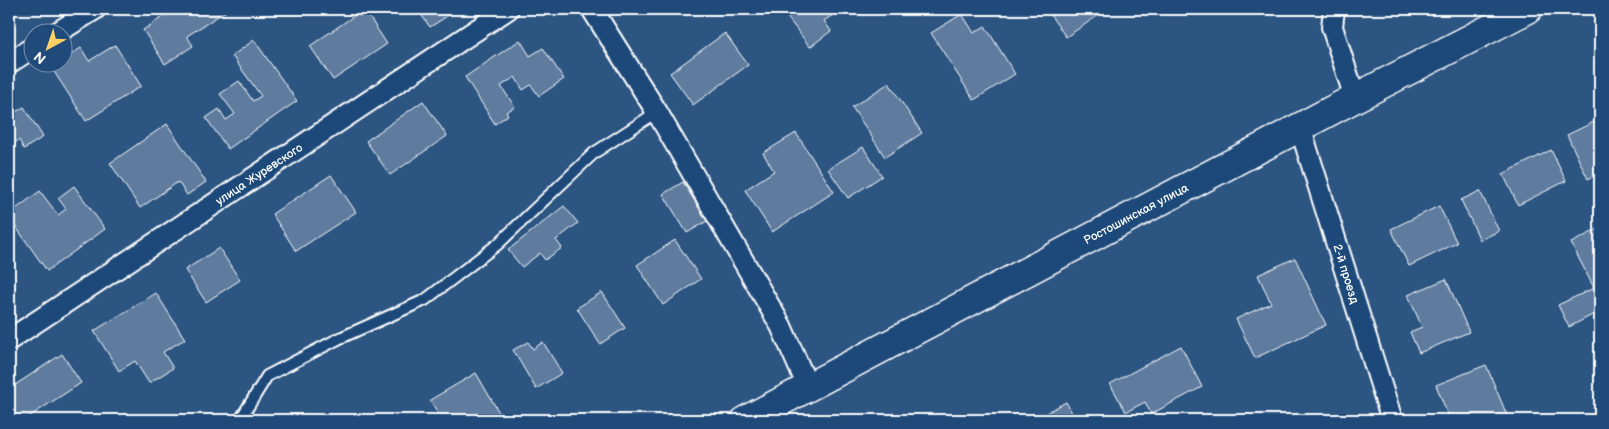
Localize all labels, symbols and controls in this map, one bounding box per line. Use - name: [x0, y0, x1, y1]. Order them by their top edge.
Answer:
- north arrow: [22, 22, 72, 72]
- text: N: [30, 48, 49, 67]
- street label: улица Журевского: [213, 140, 305, 208]
- street label: Ростошинская улица: [1081, 180, 1191, 248]
- street label: 2-й проезд: [1330, 242, 1363, 306]

